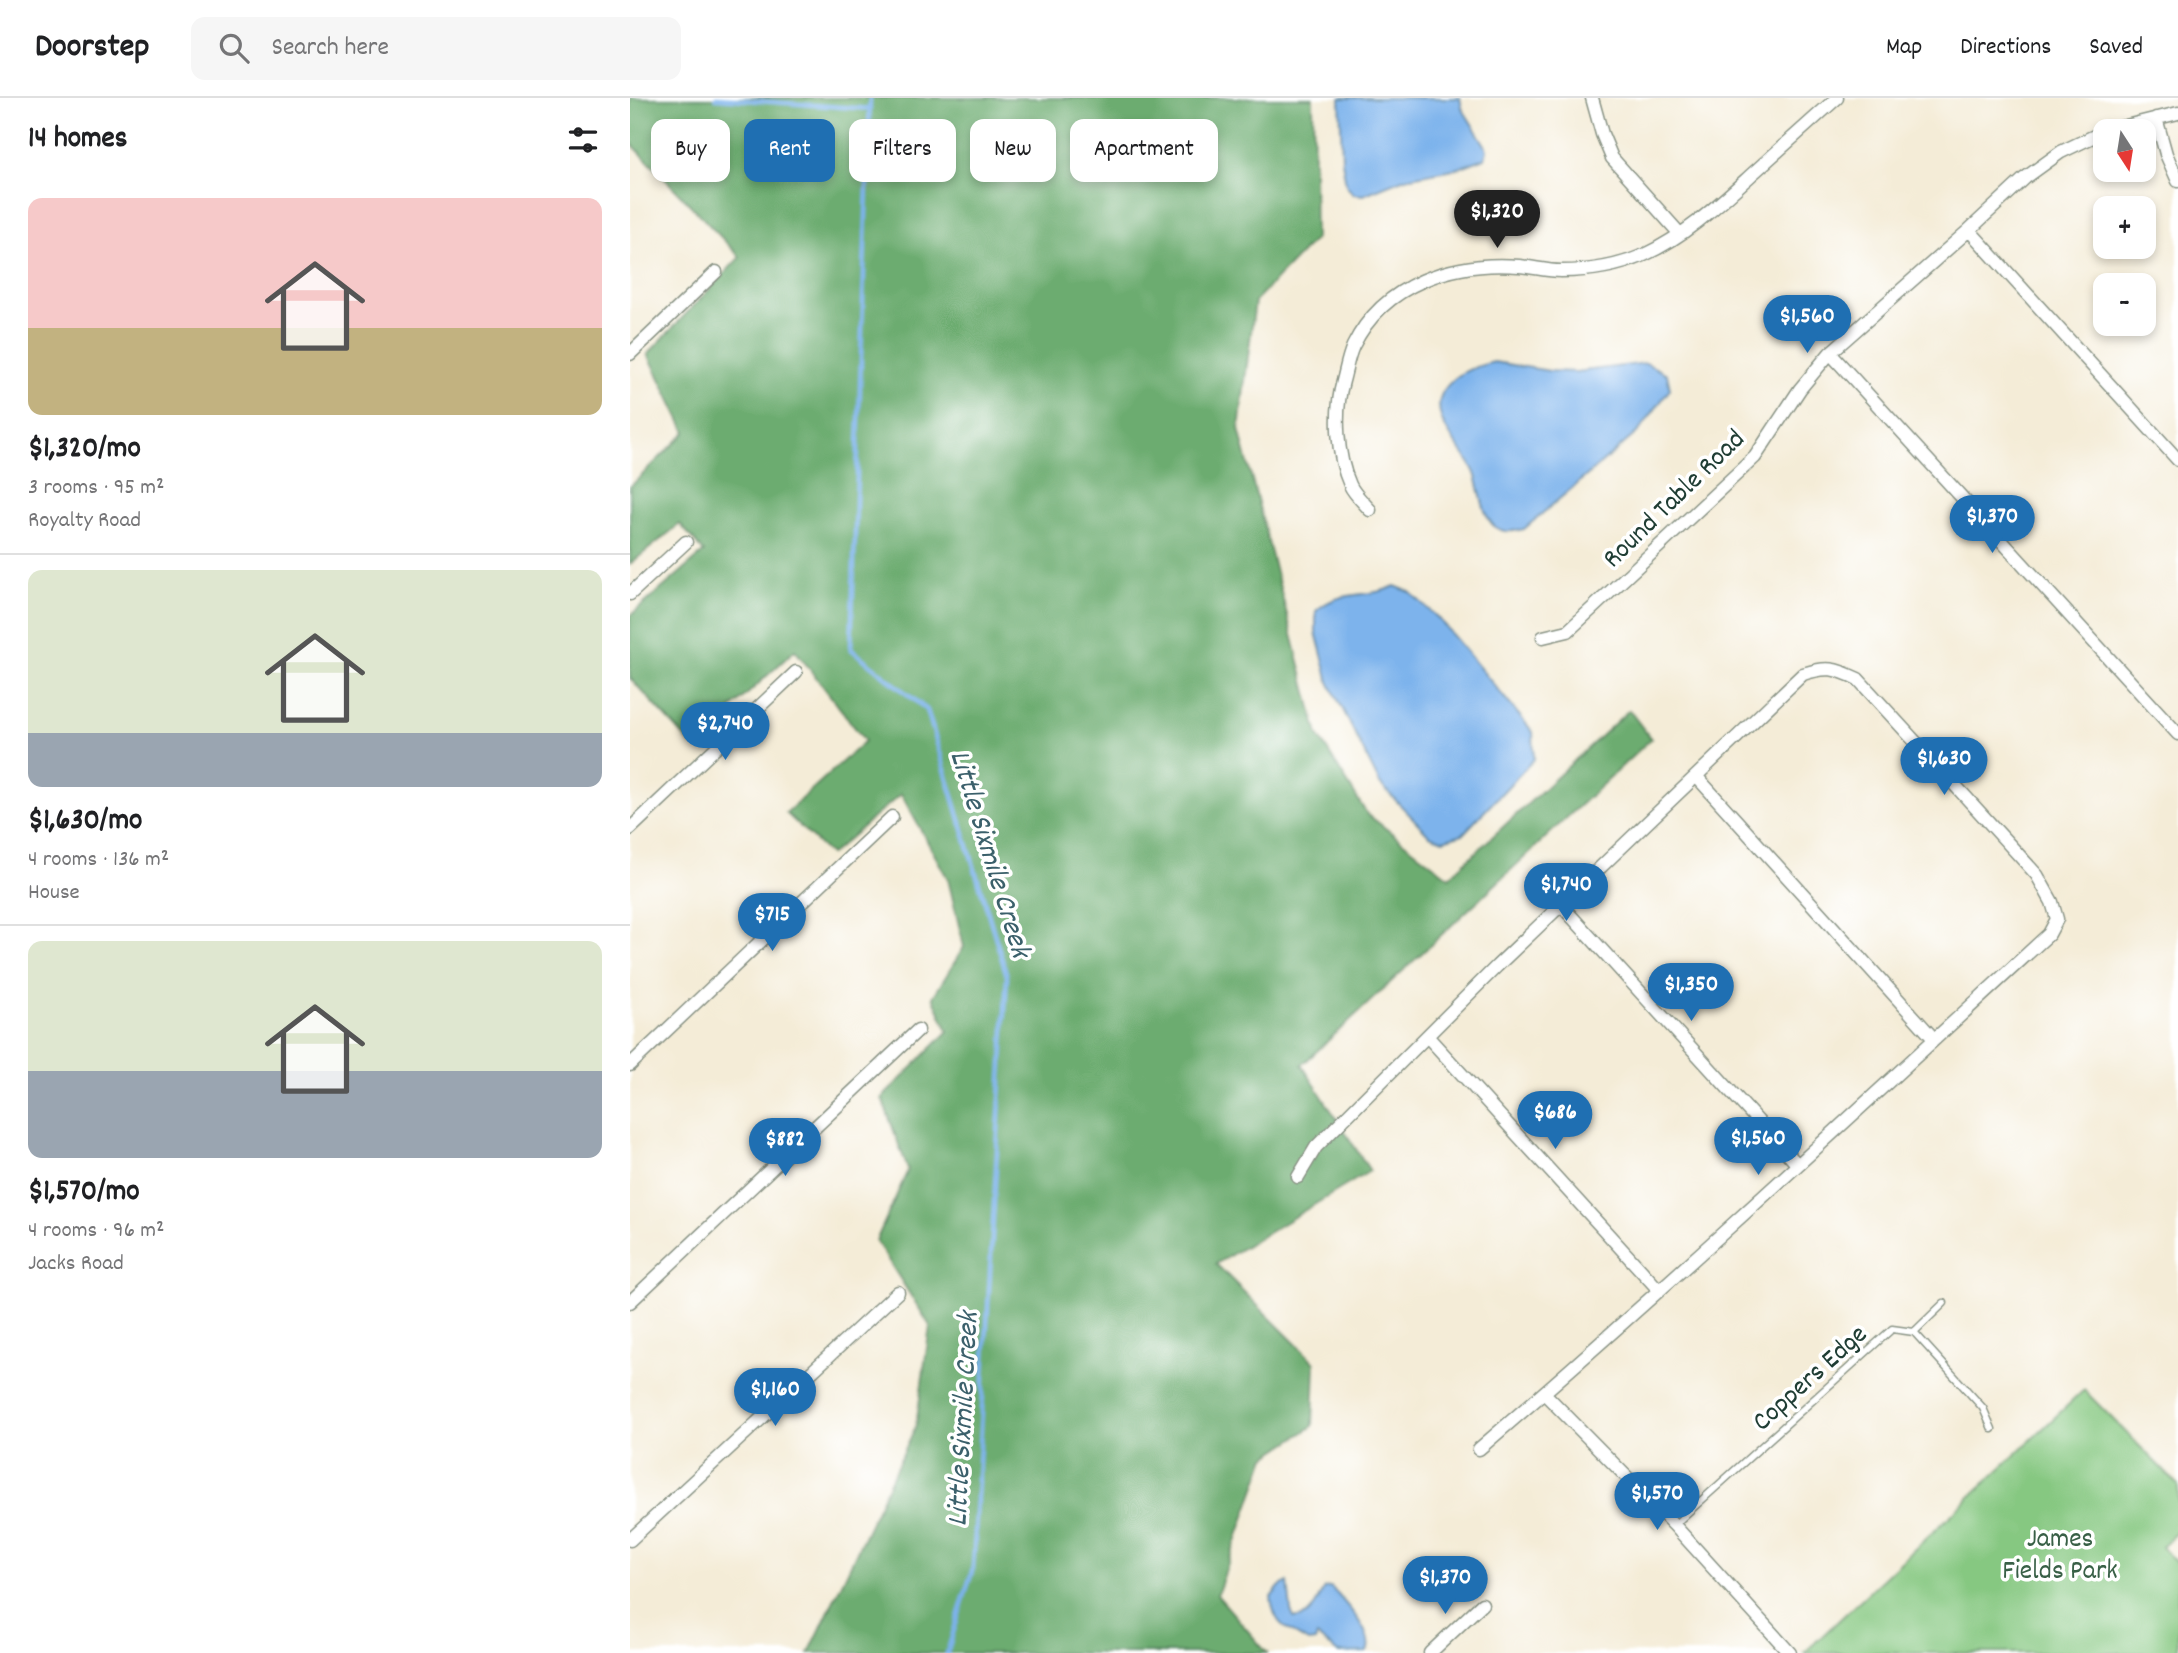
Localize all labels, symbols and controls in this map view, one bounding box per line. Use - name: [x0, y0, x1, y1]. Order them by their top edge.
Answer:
- search box: [191, 17, 681, 80]
- text: Doorstep: [35, 25, 149, 72]
- icon: search: [215, 29, 253, 67]
- text: Search here: [271, 30, 389, 67]
- text: Map: [1886, 31, 1922, 65]
- text: Directions: [1960, 31, 2051, 65]
- text: Saved: [2089, 31, 2143, 65]
- text: 14 homes: [28, 119, 127, 162]
- chip: Buy: [651, 119, 730, 182]
- chip: Rent: [744, 119, 835, 182]
- chip: Filters: [849, 119, 956, 182]
- chip: New: [970, 119, 1056, 182]
- chip: Apartment: [1070, 119, 1218, 182]
- north arrow: [2093, 119, 2156, 182]
- map controls: [2093, 119, 2156, 336]
- icon: filters: [564, 121, 602, 159]
- pin: $1,320: [1440, 190, 1554, 250]
- text: $1,320: [1470, 196, 1524, 229]
- button: +: [2093, 196, 2156, 259]
- icon: home: [252, 243, 378, 369]
- button: −: [2093, 273, 2156, 336]
- pin: $1,560: [1750, 296, 1864, 355]
- text: $1,560: [1779, 301, 1835, 334]
- street label: Round Table Road: [1595, 422, 1756, 579]
- text: $1,320/mo: [28, 429, 141, 472]
- text: 3 rooms · 95 m²: [28, 472, 164, 505]
- pin: $1,370: [1935, 496, 2049, 555]
- text: $1,370: [1966, 501, 2018, 534]
- text: Royalty Road: [28, 505, 141, 538]
- icon: home: [252, 615, 378, 741]
- pin: $2,740: [668, 702, 782, 762]
- text: $2,740: [697, 708, 753, 741]
- pin: $1,630: [1887, 738, 2001, 797]
- text: $1,630: [1916, 743, 1972, 776]
- water label: Little Sixmile Creek: [936, 745, 1040, 966]
- text: $1,630/mo: [28, 801, 142, 844]
- text: 4 rooms · 136 m²: [28, 844, 169, 877]
- pin: $1,740: [1509, 864, 1623, 923]
- text: $1,740: [1540, 869, 1592, 902]
- text: House: [28, 877, 80, 910]
- pin: $715: [731, 894, 813, 953]
- text: $715: [754, 899, 790, 932]
- pin: $1,350: [1634, 964, 1748, 1023]
- text: $1,350: [1664, 969, 1718, 1002]
- icon: home: [252, 986, 378, 1112]
- pin: $686: [1514, 1091, 1596, 1151]
- text: $686: [1533, 1097, 1577, 1130]
- pin: $882: [744, 1118, 826, 1178]
- pin: $1,560: [1701, 1118, 1815, 1177]
- text: $1,560: [1730, 1123, 1786, 1156]
- text: $882: [765, 1124, 805, 1157]
- text: $1,570/mo: [28, 1172, 140, 1215]
- text: 4 rooms · 96 m²: [28, 1215, 164, 1248]
- text: Jacks Road: [28, 1248, 124, 1281]
- water label: Little Sixmile Creek: [938, 1308, 993, 1528]
- street label: Coppers Edge: [1745, 1317, 1878, 1443]
- pin: $1,160: [718, 1368, 832, 1428]
- text: $1,160: [750, 1374, 800, 1407]
- pin: $1,570: [1600, 1472, 1714, 1532]
- text: $1,570: [1630, 1478, 1684, 1511]
- park label: James Fields Park: [2002, 1521, 2118, 1593]
- pin: $1,370: [1388, 1556, 1502, 1616]
- text: $1,370: [1419, 1562, 1471, 1595]

